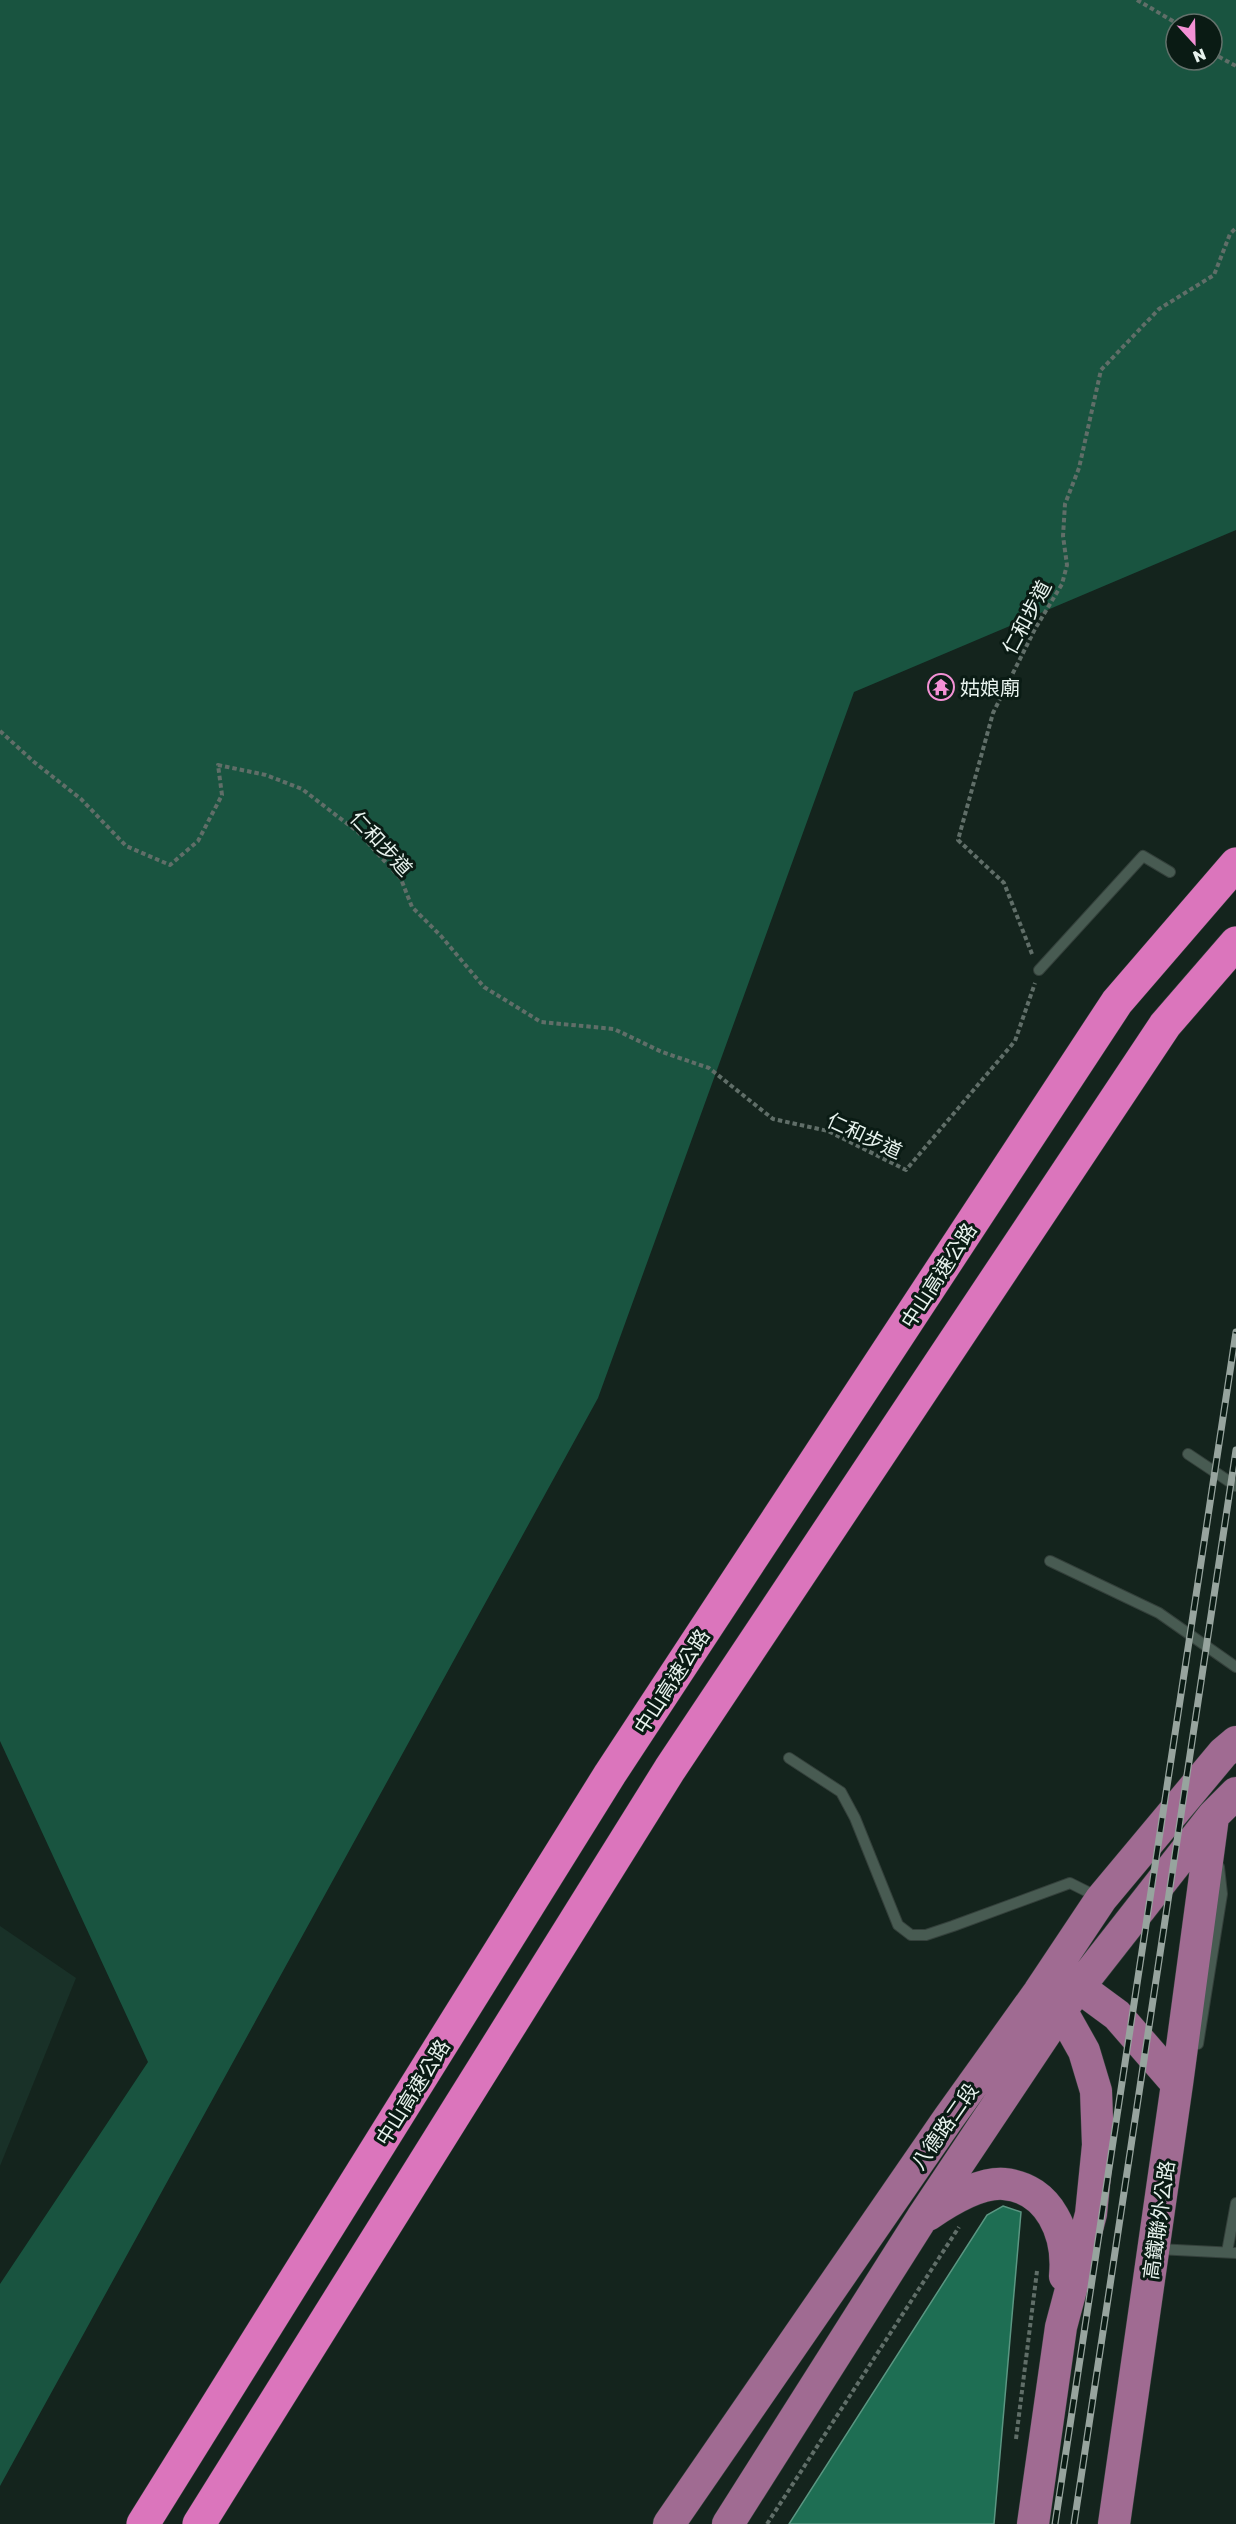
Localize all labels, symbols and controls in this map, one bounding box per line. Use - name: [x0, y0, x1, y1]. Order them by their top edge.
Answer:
- north arrow: [1164, 12, 1224, 72]
- text: N: [1190, 44, 1209, 67]
- street label: 仁和步道: [997, 576, 1055, 658]
- temple icon: 姑娘廟: [926, 672, 956, 702]
- place label: 姑娘廟: [960, 675, 1020, 699]
- street label: 仁和步道: [346, 806, 418, 880]
- street label: 仁和步道: [824, 1107, 906, 1163]
- street label: 中山高速公路: [895, 1218, 981, 1332]
- street label: 中山高速公路: [628, 1624, 714, 1738]
- street label: 中山高速公路: [370, 2035, 454, 2149]
- street label: 八德路二段: [905, 2078, 983, 2174]
- street label: 高鐵聯外公路: [1138, 2159, 1178, 2281]

